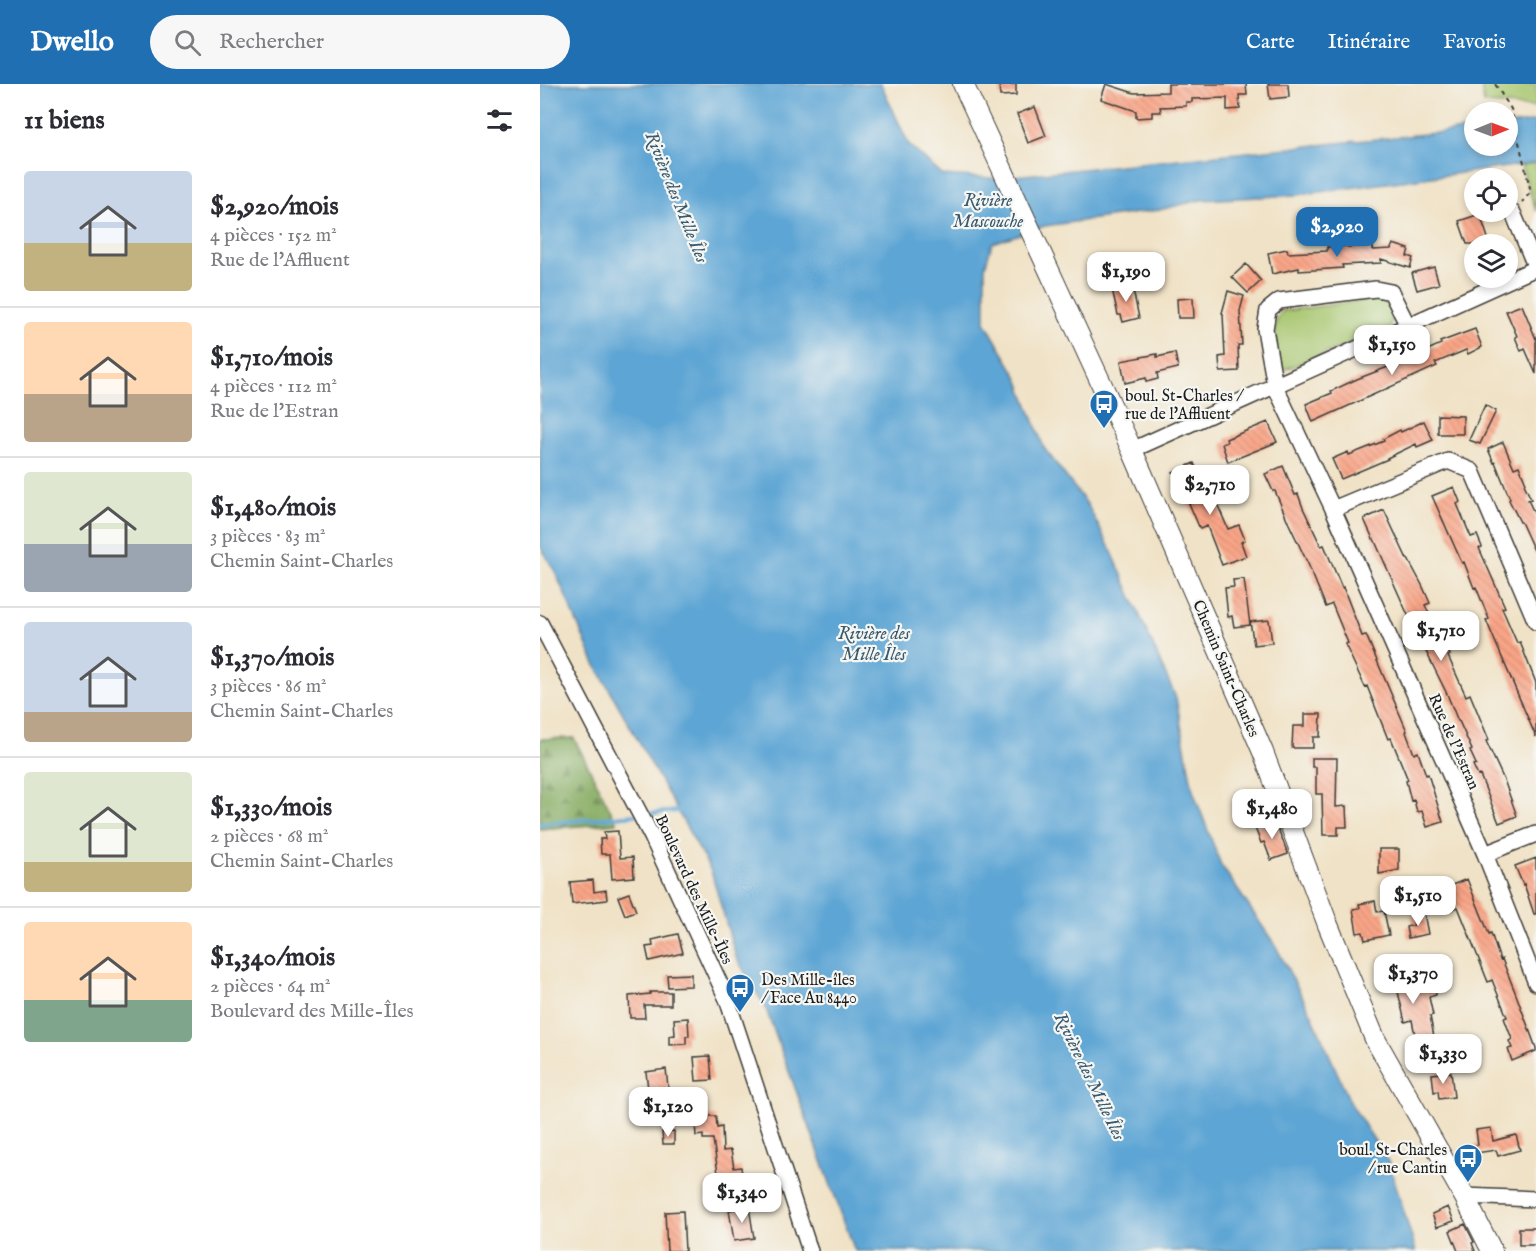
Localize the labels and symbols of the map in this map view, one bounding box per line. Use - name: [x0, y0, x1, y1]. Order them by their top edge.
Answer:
- north arrow: [1464, 102, 1518, 156]
- water label: Rivière des Mille Îles: [639, 128, 715, 267]
- water label: Rivière Mascouche: [953, 190, 1023, 234]
- pin: $2,920: [1288, 207, 1386, 258]
- pin: $1,190: [1077, 252, 1175, 303]
- pin: $1,150: [1343, 325, 1441, 376]
- place label: boul. St-Charles / rue de l'Affluent: [1125, 387, 1244, 425]
- bus stop icon: boul. St-Charles / rue de l'Affluent: [1088, 388, 1120, 430]
- pin: $2,710: [1161, 465, 1259, 516]
- street label: Chemin Saint-Charles: [1187, 597, 1263, 741]
- pin: $1,710: [1392, 611, 1490, 662]
- water label: Rivière des Mille Îles: [838, 623, 911, 667]
- street label: Rue de l'Estran: [1423, 691, 1483, 793]
- pin: $1,480: [1223, 789, 1321, 840]
- street label: Boulevard des Mille-Îles: [650, 811, 739, 968]
- pin: $1,510: [1369, 876, 1467, 927]
- pin: $1,370: [1364, 954, 1462, 1005]
- place label: Des Mille-îles / Face Au 8440: [761, 971, 857, 1009]
- bus stop icon: Des Mille-îles / Face Au 8440: [724, 972, 756, 1014]
- water label: Rivière des Mille Îles: [1048, 1008, 1132, 1145]
- pin: $1,330: [1394, 1034, 1492, 1085]
- pin: $1,120: [619, 1087, 717, 1138]
- place label: boul. St-Charles / rue Cantin: [1339, 1141, 1447, 1179]
- bus stop icon: boul. St-Charles / rue Cantin: [1452, 1142, 1484, 1184]
- pin: $1,340: [693, 1173, 791, 1224]

